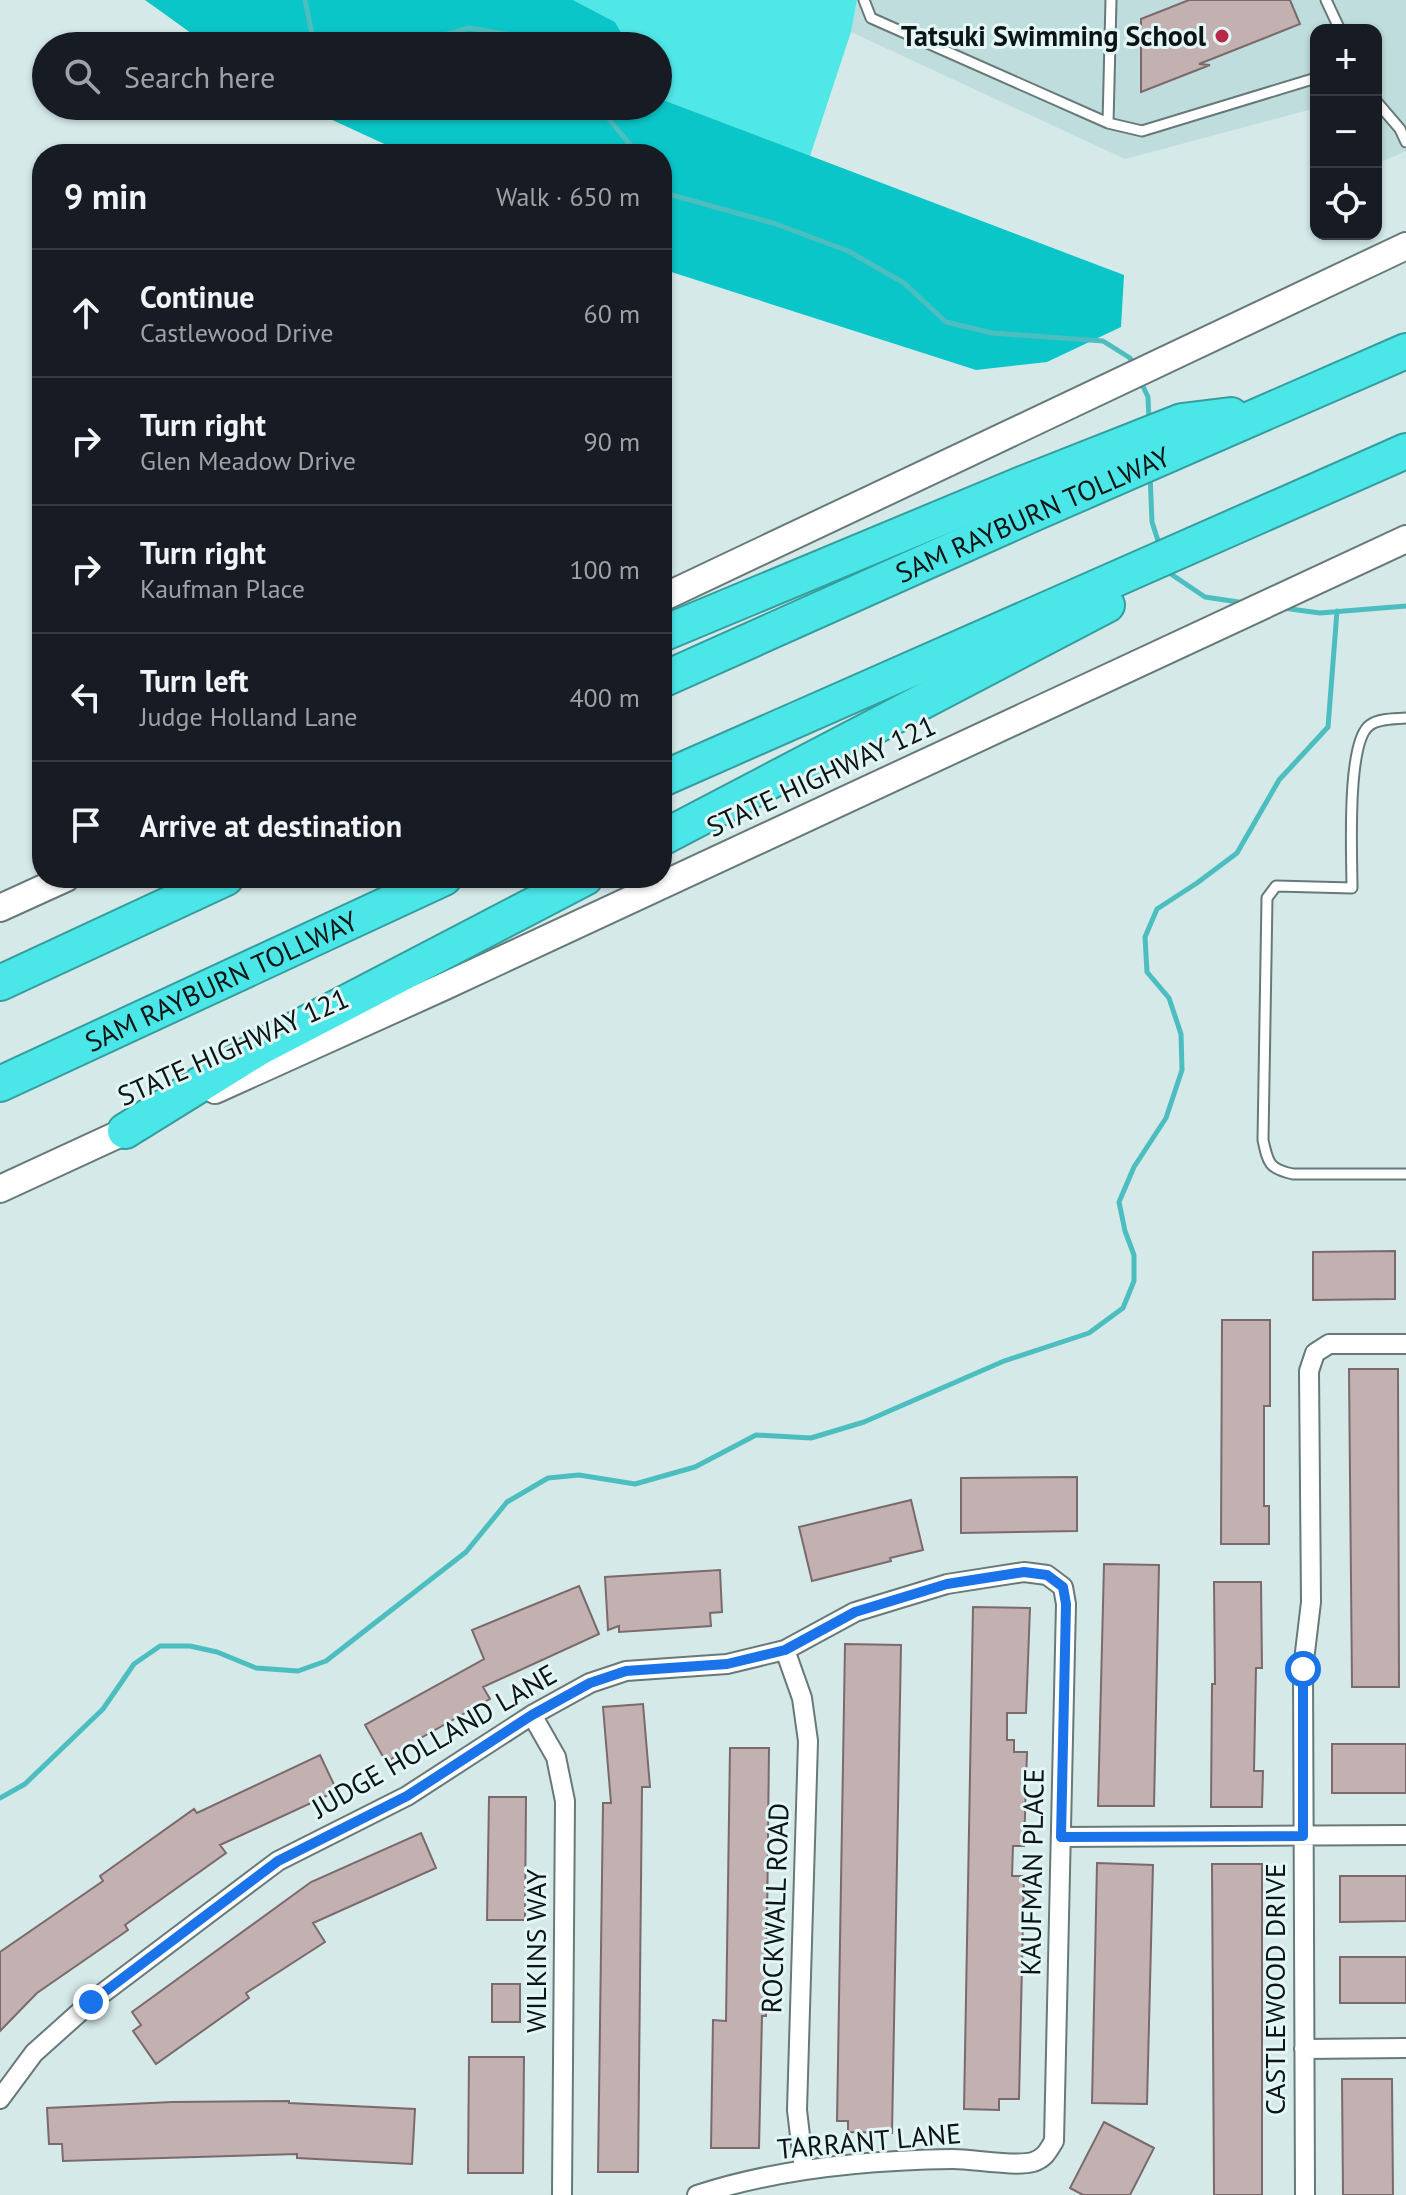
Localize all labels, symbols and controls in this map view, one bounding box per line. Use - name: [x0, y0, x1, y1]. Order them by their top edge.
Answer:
- place label: Tatsuki Swimming School: [901, 17, 1207, 54]
- map controls: [1310, 24, 1382, 240]
- button: +: [1310, 24, 1382, 96]
- marker: Tatsuki Swimming School: [1213, 27, 1231, 45]
- search box: [32, 32, 672, 120]
- icon: search: [60, 54, 104, 98]
- text: Search here: [124, 57, 275, 96]
- button: −: [1310, 96, 1382, 168]
- button: locate: [1310, 168, 1382, 240]
- text: 9 min: [64, 174, 147, 218]
- text: Walk · 650 m: [496, 180, 640, 213]
- text: Continue: [140, 277, 254, 316]
- icon: ahead: [64, 291, 108, 335]
- text: 60 m: [584, 297, 640, 330]
- text: Castlewood Drive: [140, 316, 333, 349]
- text: Turn right: [140, 405, 266, 444]
- icon: right: [64, 419, 108, 463]
- text: 90 m: [584, 425, 640, 458]
- street label: SAM RAYBURN TOLLWAY: [889, 437, 1176, 591]
- text: Glen Meadow Drive: [140, 444, 356, 477]
- text: Turn right: [140, 533, 266, 572]
- icon: right: [64, 547, 108, 591]
- text: 100 m: [569, 553, 640, 586]
- text: Kaufman Place: [140, 572, 305, 605]
- text: Turn left: [140, 661, 248, 700]
- icon: left: [64, 675, 108, 719]
- text: 400 m: [569, 681, 640, 714]
- text: Judge Holland Lane: [140, 700, 358, 733]
- street label: STATE HIGHWAY 121: [700, 706, 941, 845]
- icon: arrive: [64, 803, 108, 847]
- text: Arrive at destination: [140, 806, 402, 845]
- street label: SAM RAYBURN TOLLWAY: [79, 902, 364, 1060]
- street label: STATE HIGHWAY 121: [112, 979, 354, 1114]
- route start: [1285, 1651, 1321, 1687]
- street label: JUDGE HOLLAND LANE: [304, 1655, 563, 1826]
- street label: KAUFMAN PLACE: [1011, 1768, 1052, 1976]
- street label: ROCKWALL ROAD: [752, 1802, 797, 2014]
- street label: CASTLEWOOD DRIVE: [1256, 1863, 1293, 2115]
- street label: WILKINS WAY: [517, 1869, 554, 2033]
- route end: [73, 1984, 109, 2020]
- street label: TARRANT LANE: [775, 2114, 963, 2167]

